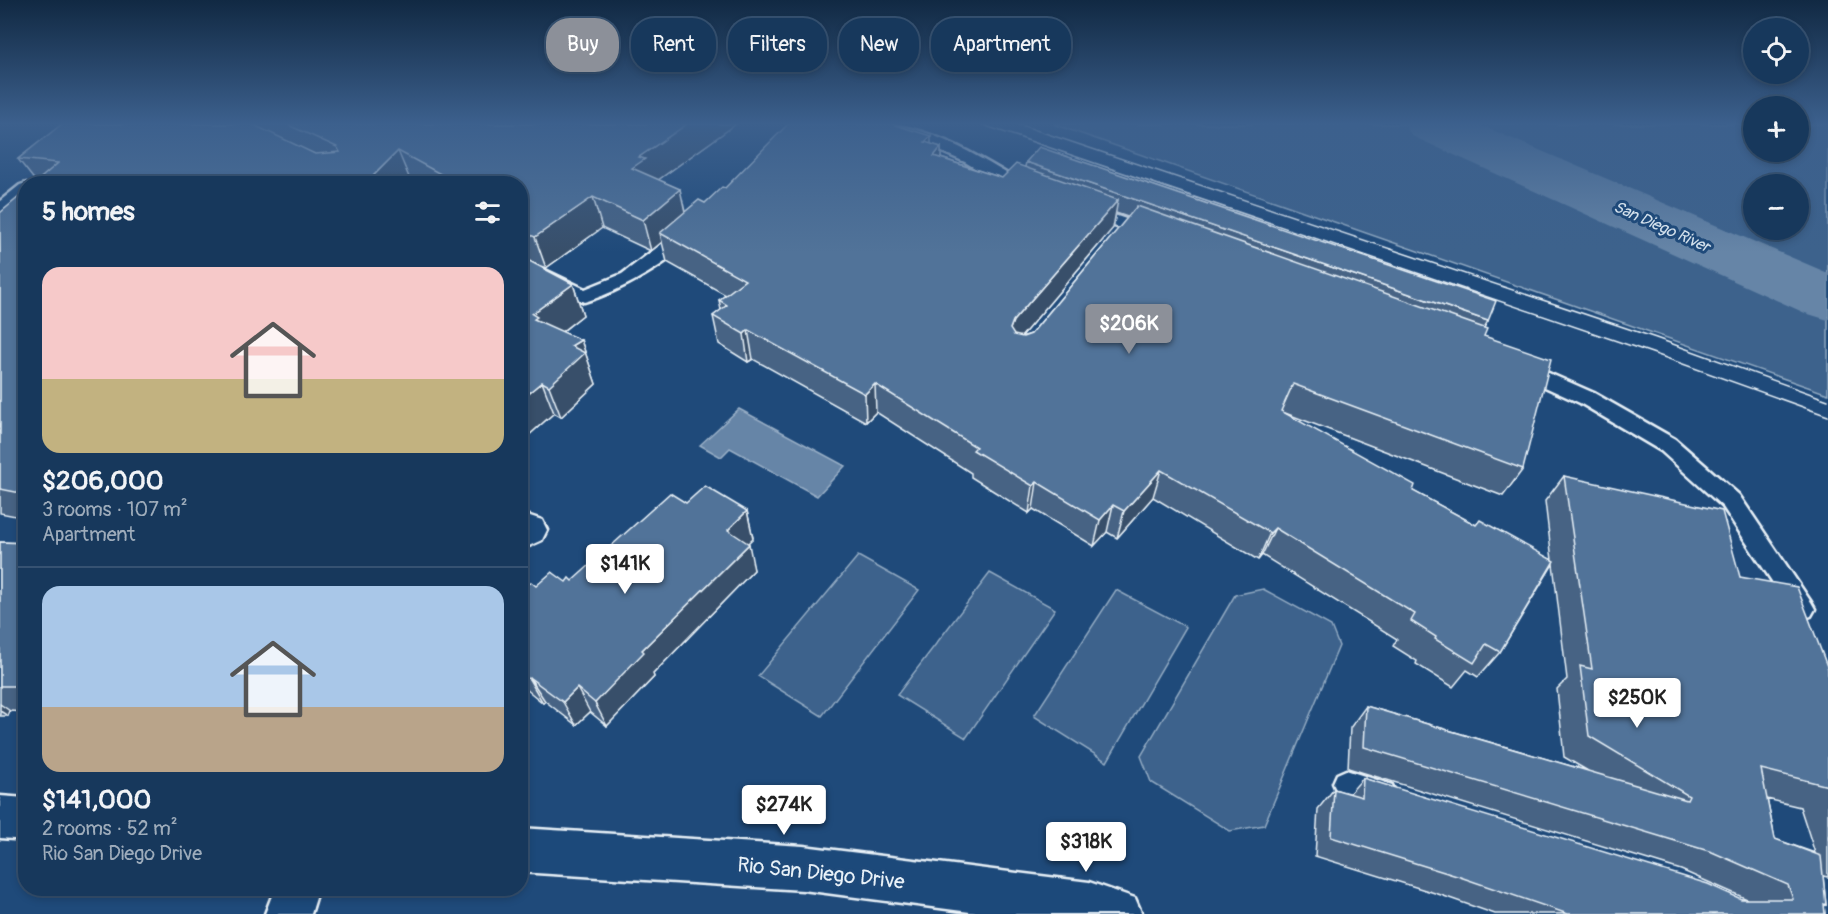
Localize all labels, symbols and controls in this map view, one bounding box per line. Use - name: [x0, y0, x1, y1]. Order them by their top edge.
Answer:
- chip: Buy: [546, 18, 619, 72]
- chip: Rent: [631, 18, 716, 72]
- chip: Filters: [728, 18, 827, 72]
- chip: New: [839, 18, 919, 72]
- chip: Apartment: [931, 18, 1071, 72]
- map controls: [1743, 18, 1809, 240]
- button: locate: [1743, 18, 1809, 84]
- button: +: [1743, 96, 1809, 162]
- button: −: [1743, 174, 1809, 240]
- text: 5 homes: [42, 196, 135, 228]
- icon: filters: [471, 196, 504, 229]
- water label: San Diego River: [1610, 197, 1715, 258]
- pin: $206K: [1087, 304, 1171, 355]
- icon: home: [219, 306, 327, 414]
- text: $206K: [1099, 311, 1159, 336]
- text: $206,000: [42, 465, 163, 497]
- text: 3 rooms · 107 m²: [42, 497, 188, 522]
- text: Apartment: [42, 522, 135, 547]
- pin: $141K: [583, 544, 667, 595]
- text: $141K: [600, 551, 650, 576]
- icon: home: [219, 625, 327, 733]
- pin: $250K: [1595, 678, 1679, 729]
- text: $250K: [1608, 685, 1666, 710]
- text: $141,000: [42, 784, 151, 816]
- pin: $274K: [742, 785, 826, 836]
- text: $274K: [756, 792, 812, 817]
- text: 2 rooms · 52 m²: [42, 816, 178, 841]
- pin: $318K: [1044, 822, 1128, 873]
- text: $318K: [1060, 829, 1112, 854]
- text: Rio San Diego Drive: [42, 841, 202, 866]
- street label: Rio San Diego Drive: [736, 851, 907, 896]

